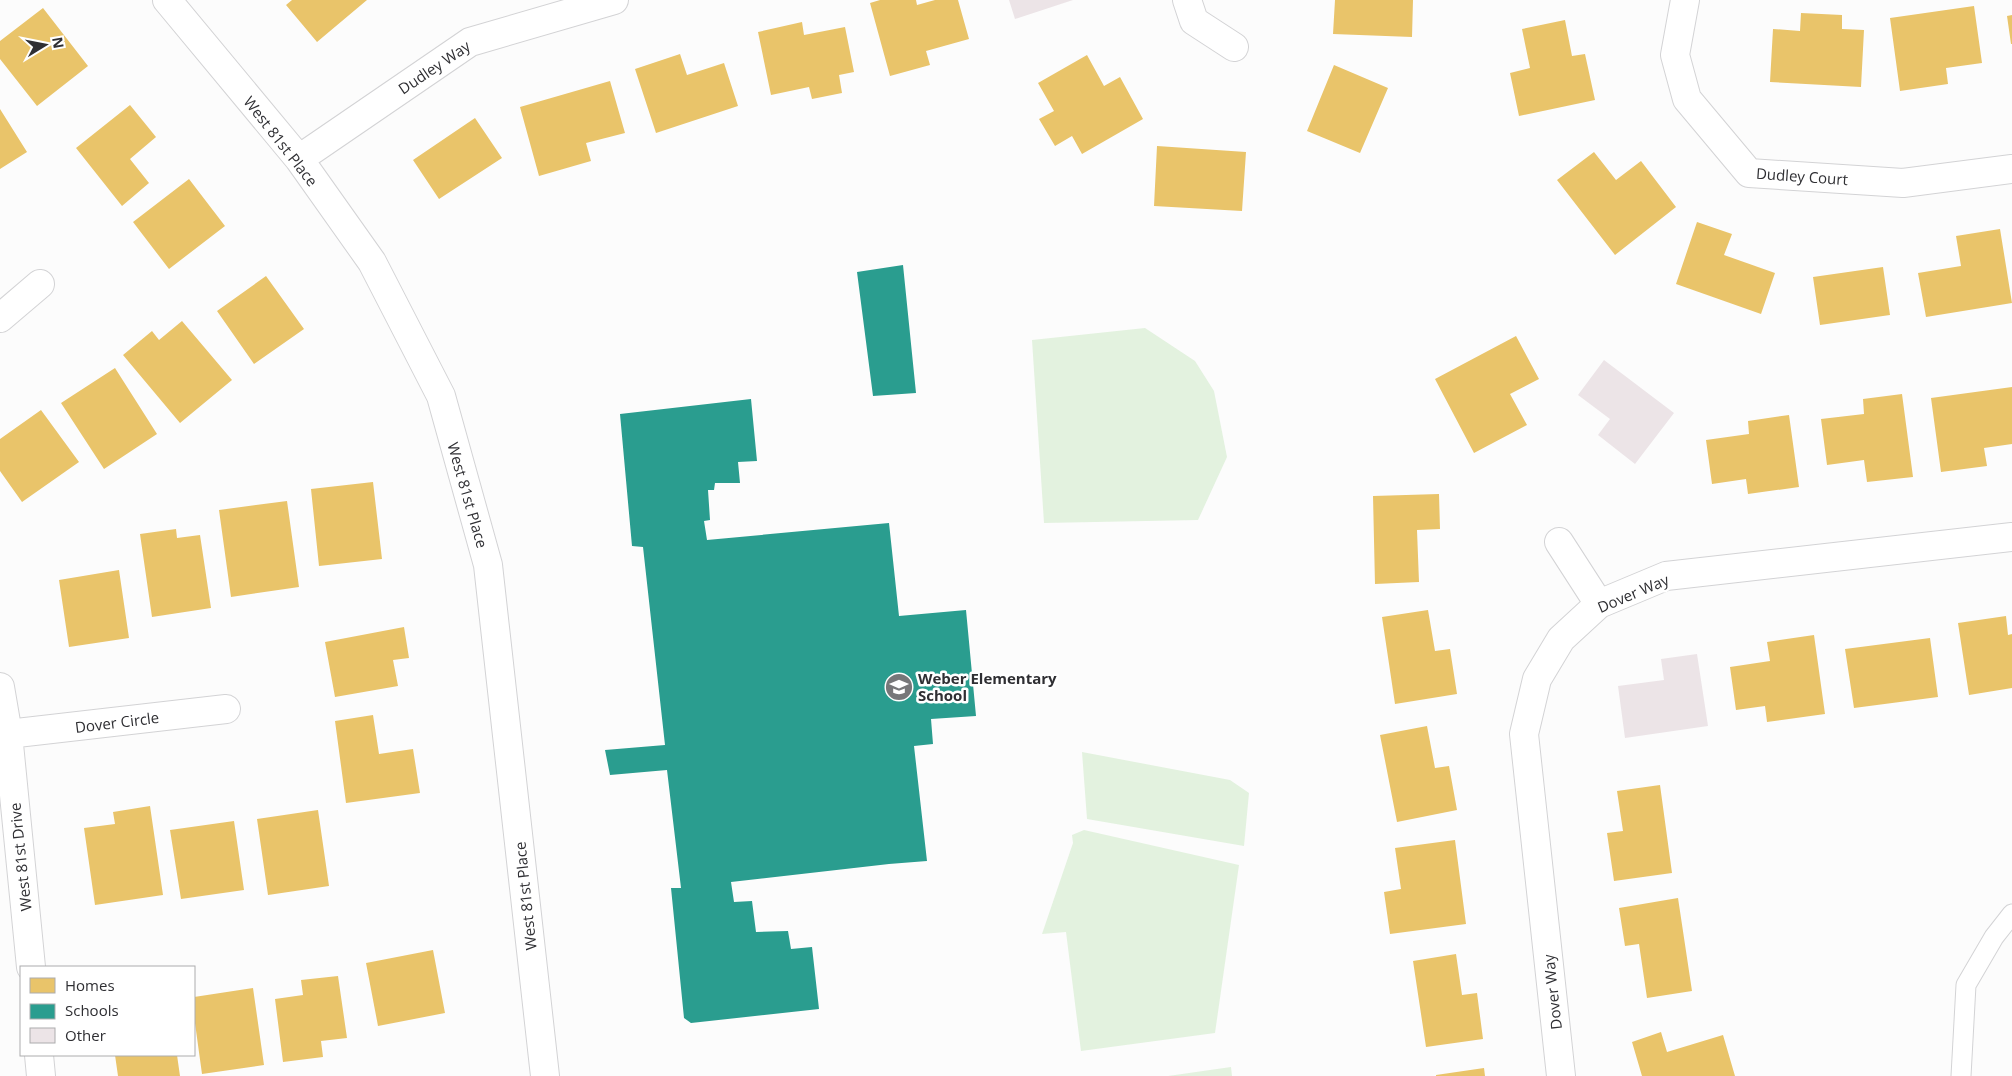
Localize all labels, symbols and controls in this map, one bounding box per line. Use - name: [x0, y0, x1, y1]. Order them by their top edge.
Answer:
- north arrow: [20, 20, 70, 70]
- text: N: [48, 35, 69, 50]
- street label: Dudley Way: [394, 35, 474, 98]
- street label: West 81st Place: [240, 92, 322, 190]
- street label: Dudley Court: [1755, 163, 1849, 189]
- street label: West 81st Place: [443, 440, 493, 550]
- street label: Dover Way: [1594, 569, 1672, 617]
- place label: Weber Elementary School: [918, 668, 1057, 705]
- school or university icon: Weber Elementary School: [884, 672, 914, 702]
- street label: Dover Circle: [74, 707, 160, 737]
- street label: West 81st Drive: [4, 802, 36, 912]
- street label: West 81st Place: [509, 841, 541, 951]
- street label: Dover Way: [1538, 953, 1566, 1031]
- legend: [20, 966, 195, 1056]
- text: Homes: [65, 975, 115, 995]
- text: Schools: [65, 1000, 119, 1020]
- text: Other: [65, 1025, 106, 1045]

